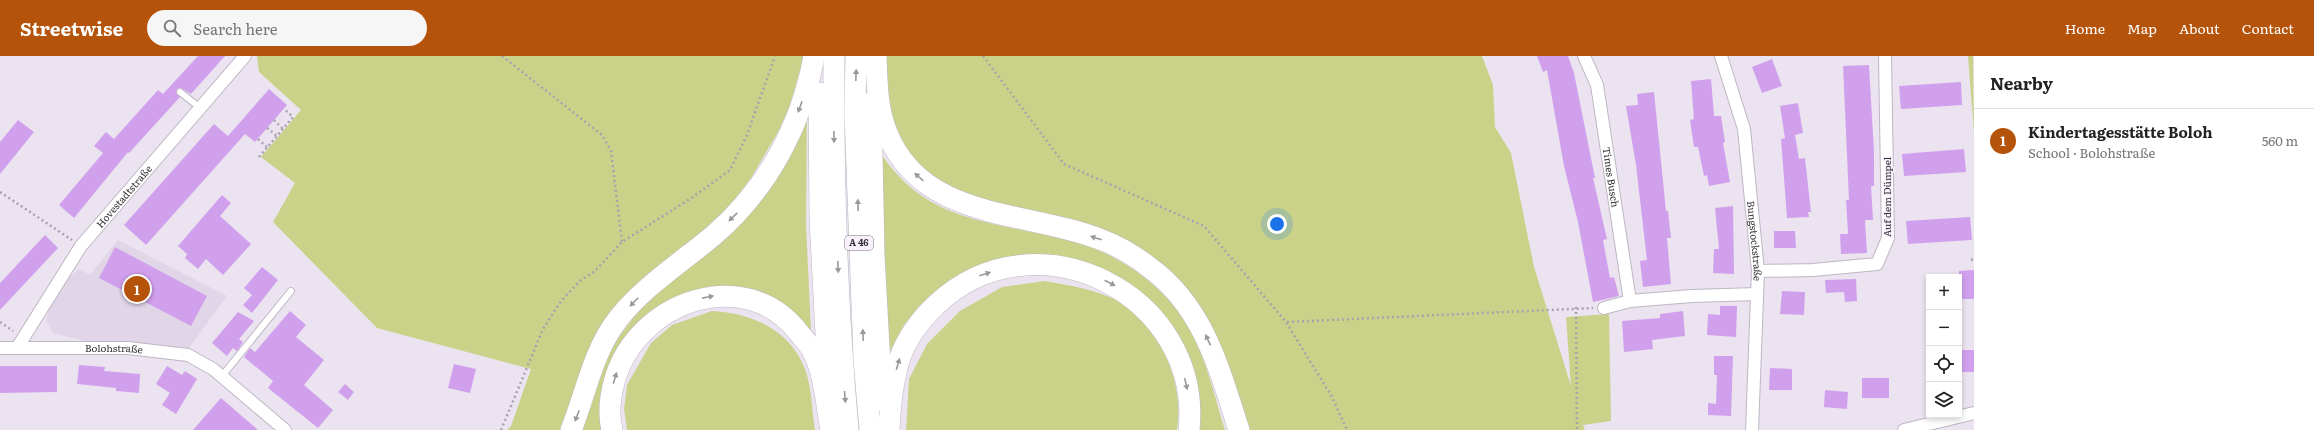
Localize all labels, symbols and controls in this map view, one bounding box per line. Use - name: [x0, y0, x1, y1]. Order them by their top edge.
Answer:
- search box: [147, 10, 427, 46]
- text: Streetwise: [20, 14, 123, 42]
- icon: search: [161, 17, 183, 39]
- text: Search here: [193, 17, 277, 40]
- text: Home: [2065, 18, 2105, 38]
- text: Map: [2127, 18, 2157, 38]
- text: About: [2179, 18, 2220, 38]
- text: Contact: [2242, 18, 2294, 38]
- one-way arrow: [852, 69, 859, 81]
- text: Nearby: [1990, 70, 2053, 95]
- one-way arrow: [797, 102, 803, 114]
- text: Kindertagesstätte Boloh: [2028, 120, 2213, 143]
- one-way arrow: [831, 131, 837, 144]
- text: 1: [2000, 131, 2006, 150]
- text: 560 m: [2262, 131, 2298, 150]
- text: School · Bolohstraße: [2028, 143, 2155, 162]
- street label: Times Busch: [1600, 146, 1624, 209]
- street label: Auf dem Dümpel: [1879, 156, 1894, 237]
- street label: Hovestadtstraße: [92, 161, 155, 231]
- one-way arrow: [914, 173, 924, 182]
- one-way arrow: [855, 198, 861, 211]
- street label: Bungstockstraße: [1744, 200, 1766, 281]
- one-way arrow: [728, 212, 738, 222]
- your location: [1267, 214, 1287, 234]
- one-way arrow: [1089, 235, 1101, 241]
- road number: A 46: [845, 236, 873, 250]
- one-way arrow: [834, 261, 841, 273]
- one-way arrow: [979, 271, 991, 277]
- pin: 1: [124, 274, 150, 304]
- map controls: [1926, 274, 1962, 418]
- button: +: [1926, 274, 1962, 310]
- one-way arrow: [1105, 280, 1116, 287]
- one-way arrow: [702, 294, 714, 300]
- one-way arrow: [629, 297, 639, 307]
- button: −: [1926, 310, 1962, 346]
- one-way arrow: [859, 329, 866, 341]
- one-way arrow: [1205, 335, 1211, 346]
- street label: Bolohstraße: [85, 340, 144, 357]
- button: locate: [1926, 346, 1962, 382]
- one-way arrow: [895, 358, 901, 370]
- one-way arrow: [612, 372, 618, 384]
- one-way arrow: [1184, 378, 1190, 390]
- button: layers: [1926, 382, 1962, 418]
- one-way arrow: [842, 391, 849, 403]
- one-way arrow: [573, 411, 579, 423]

